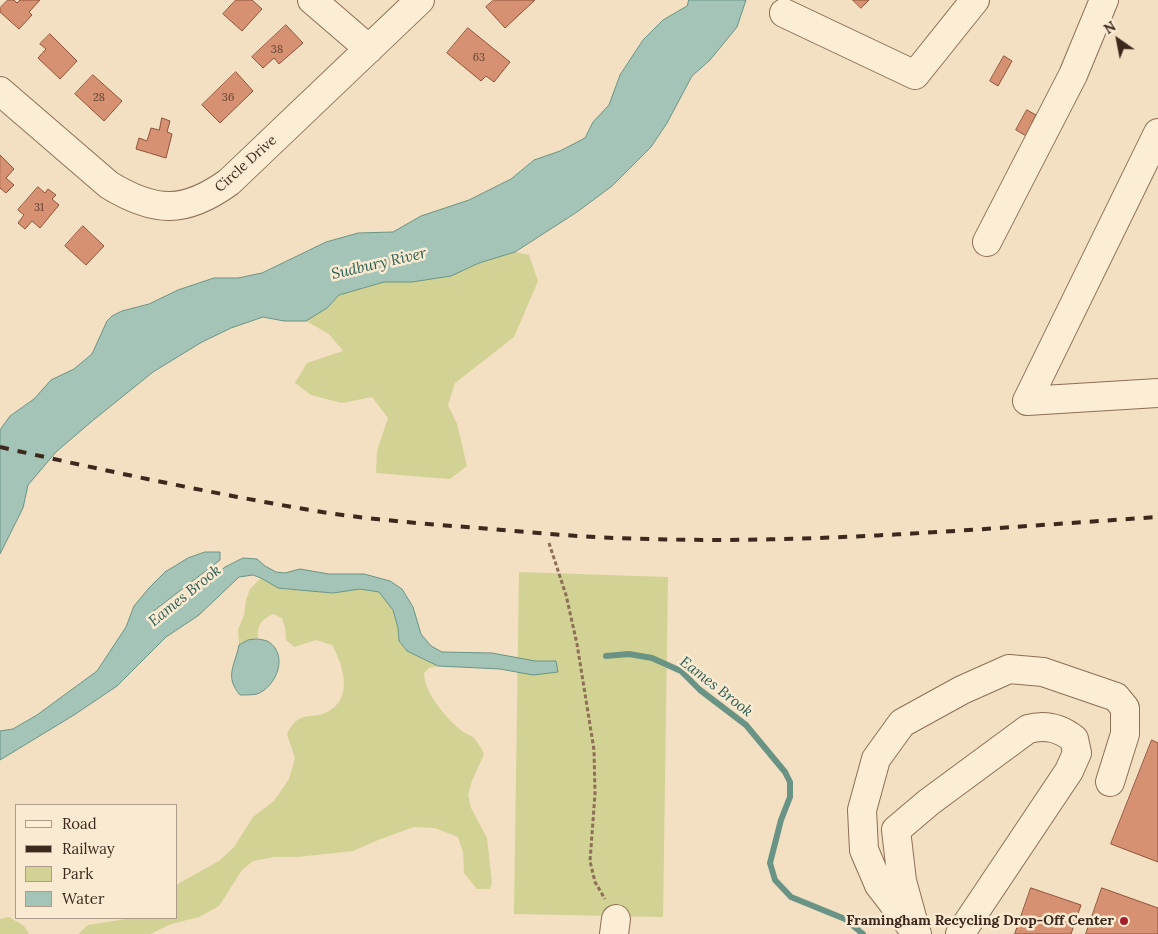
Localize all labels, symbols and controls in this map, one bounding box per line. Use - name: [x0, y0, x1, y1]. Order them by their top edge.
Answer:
- north arrow: [1093, 15, 1143, 65]
- text: N: [1100, 17, 1119, 38]
- house number: 38: [271, 43, 283, 57]
- house number: 63: [473, 51, 485, 65]
- house number: 28: [93, 91, 105, 105]
- house number: 36: [222, 91, 234, 105]
- street label: Circle Drive: [212, 132, 280, 196]
- house number: 31: [34, 201, 44, 215]
- water label: Sudbury River: [330, 244, 428, 284]
- water label: Eames Brook: [145, 561, 225, 631]
- water label: Eames Brook: [676, 653, 756, 721]
- legend: [15, 804, 178, 919]
- text: Road: [62, 814, 97, 833]
- text: Railway: [62, 839, 115, 858]
- text: Park: [62, 864, 93, 883]
- text: Water: [62, 889, 104, 908]
- place label: Framingham Recycling Drop-Off Center: [846, 913, 1114, 929]
- marker: Framingham Recycling Drop-Off Center: [1118, 915, 1130, 927]

